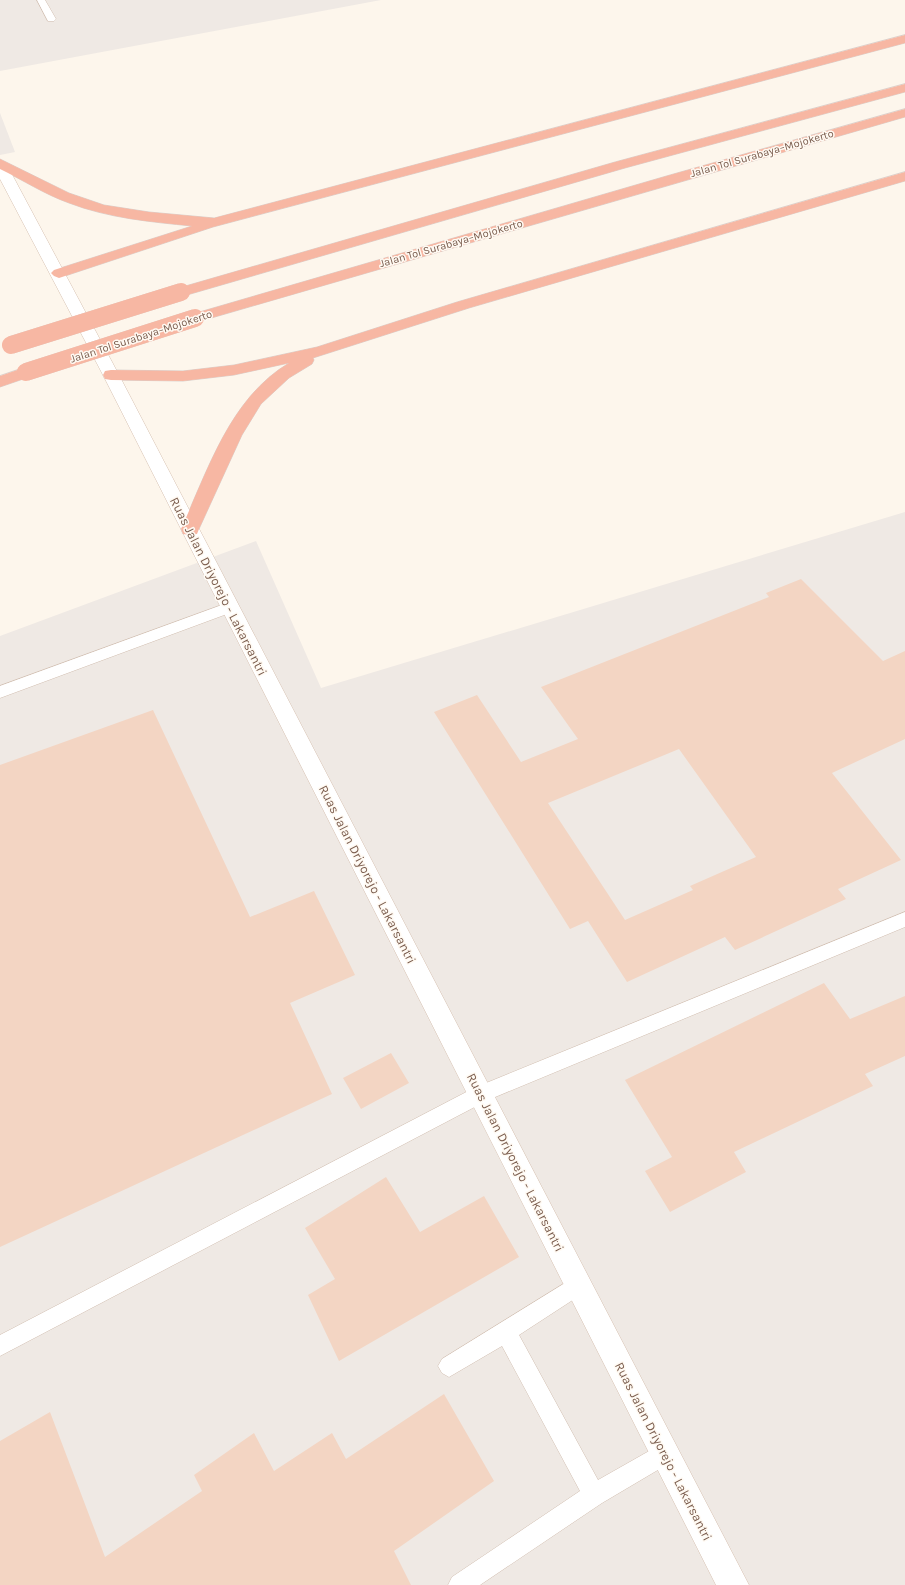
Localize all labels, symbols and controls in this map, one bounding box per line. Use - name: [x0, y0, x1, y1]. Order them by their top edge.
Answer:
- street label: Jalan Tol Surabaya–Mojokerto: [689, 127, 835, 180]
- street label: Jalan Tol Surabaya–Mojokerto: [378, 217, 524, 270]
- street label: Jalan Tol Surabaya–Mojokerto: [69, 307, 214, 366]
- street label: Ruas Jalan Driyorejo - Lakarsantri: [167, 494, 270, 678]
- street label: Ruas Jalan Driyorejo - Lakarsantri: [316, 782, 419, 966]
- street label: Ruas Jalan Driyorejo - Lakarsantri: [464, 1070, 567, 1254]
- street label: Ruas Jalan Driyorejo - Lakarsantri: [612, 1359, 715, 1543]

